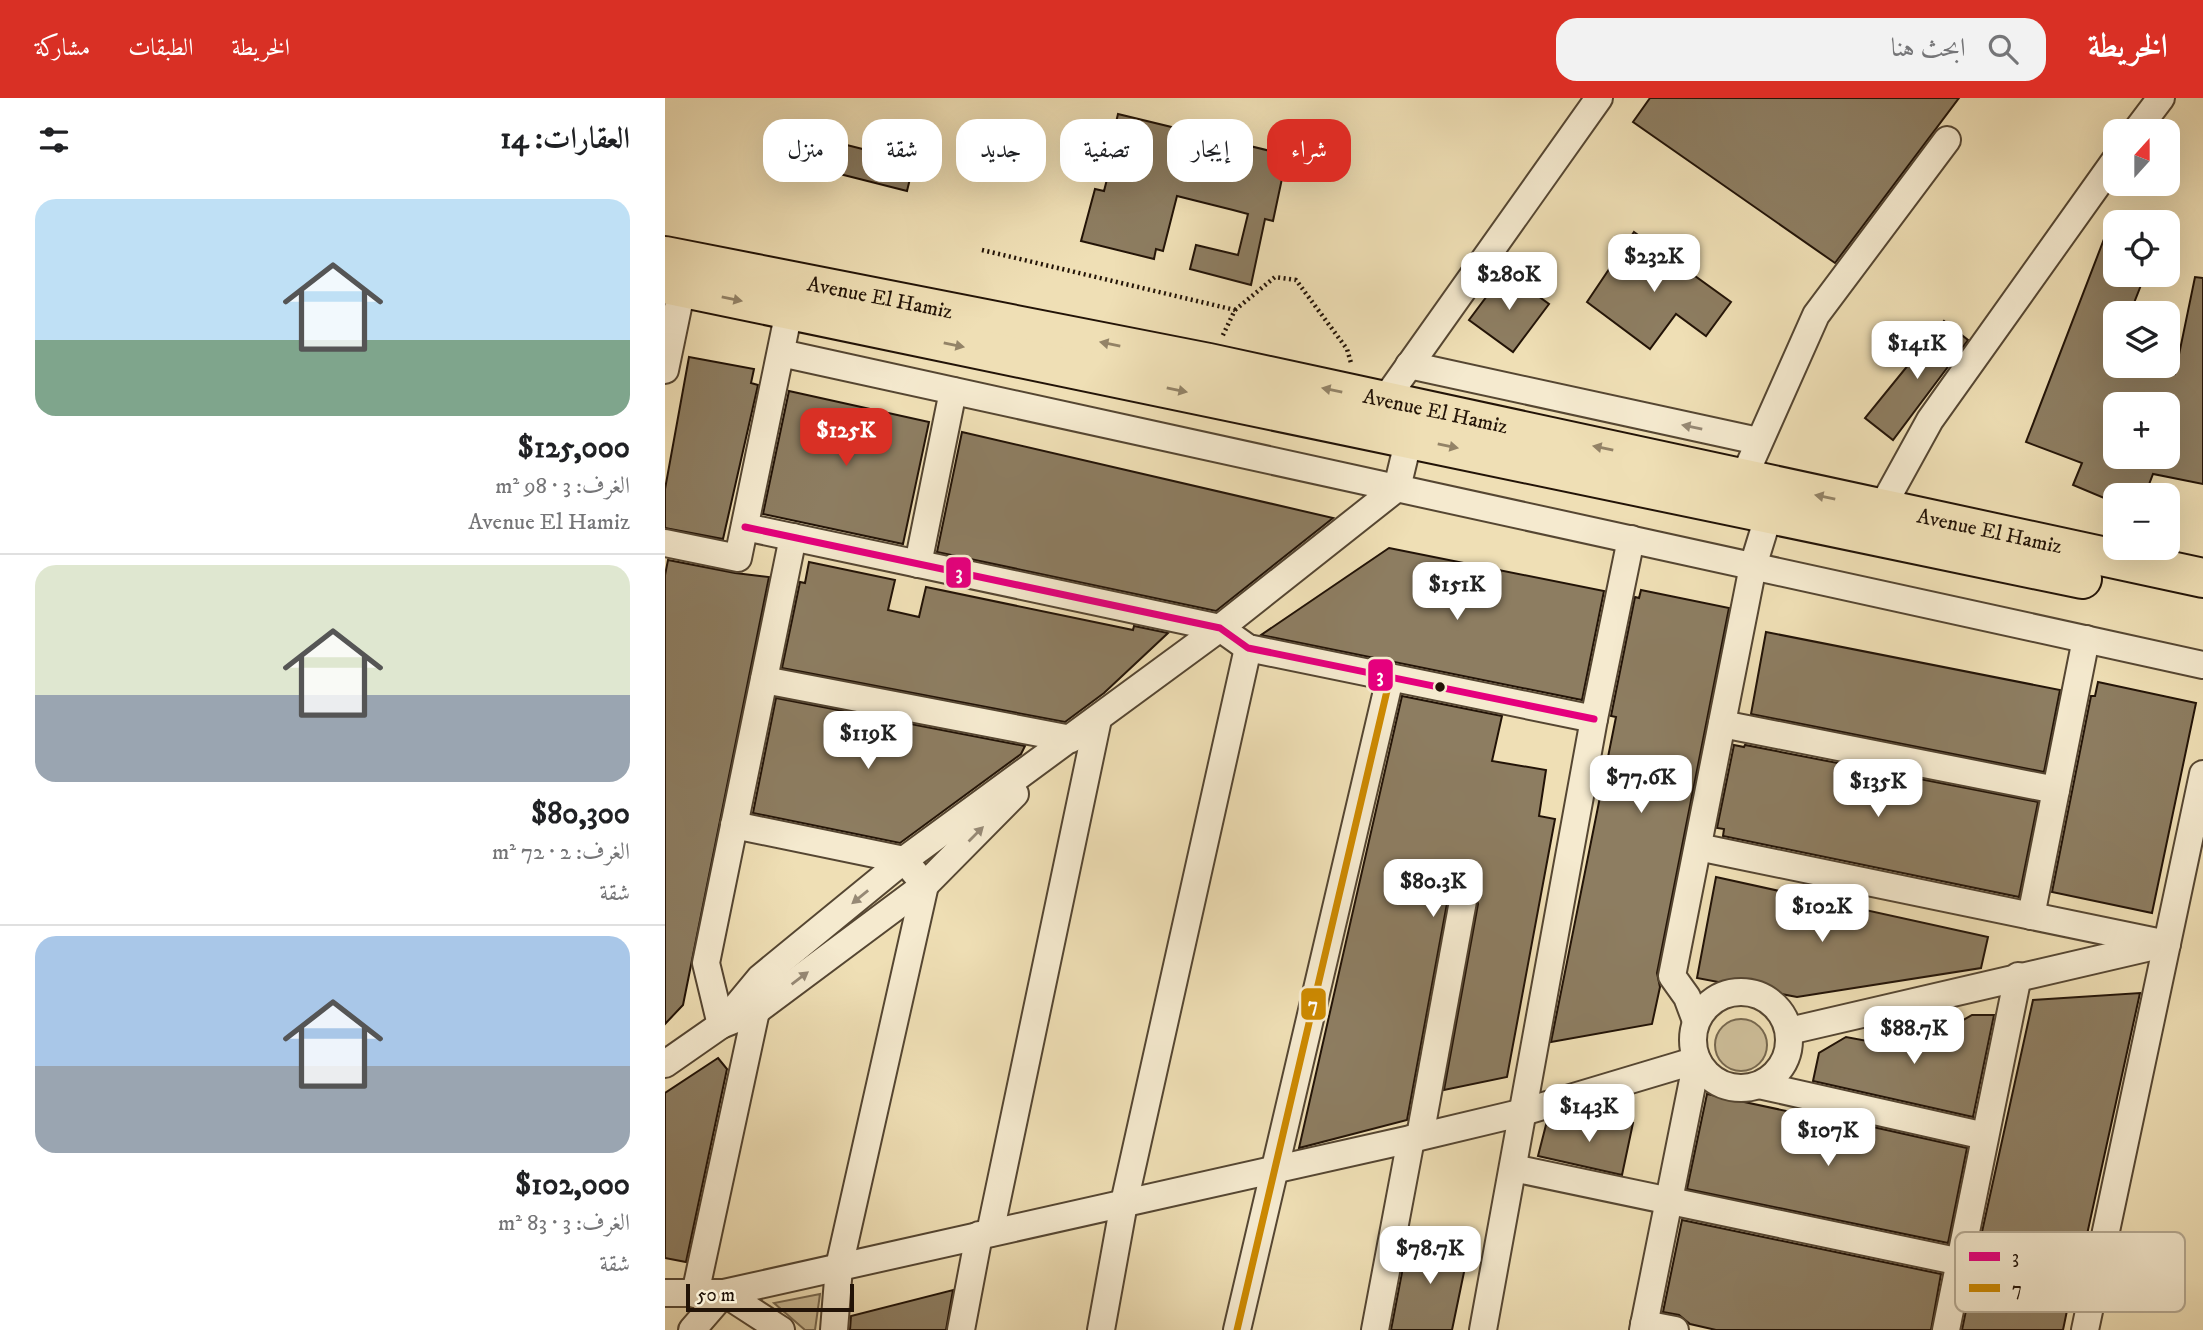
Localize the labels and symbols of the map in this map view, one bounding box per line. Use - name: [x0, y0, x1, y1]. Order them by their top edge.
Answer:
- north arrow: [2103, 119, 2181, 196]
- pin: $232K: [1605, 234, 1703, 294]
- pin: $280K: [1460, 252, 1558, 312]
- street label: Avenue El Hamiz: [805, 271, 955, 325]
- one-way arrow: [721, 293, 743, 304]
- pin: $141K: [1868, 322, 1966, 381]
- one-way arrow: [1098, 338, 1120, 349]
- one-way arrow: [943, 340, 965, 351]
- one-way arrow: [1321, 384, 1343, 395]
- street label: Avenue El Hamiz: [1360, 384, 1510, 440]
- one-way arrow: [1166, 385, 1188, 396]
- pin: $125K: [797, 408, 895, 468]
- one-way arrow: [1681, 421, 1703, 432]
- one-way arrow: [1437, 441, 1459, 452]
- one-way arrow: [1592, 443, 1614, 454]
- one-way arrow: [1814, 491, 1836, 502]
- street label: Avenue El Hamiz: [1915, 504, 2064, 560]
- line badge: 3: [945, 556, 972, 589]
- text: 3: [955, 562, 963, 585]
- pin: $151K: [1408, 562, 1506, 622]
- line badge: 3: [1367, 658, 1394, 692]
- text: 3: [1376, 665, 1384, 688]
- unlabelled marker: [1433, 680, 1447, 694]
- pin: $119K: [819, 712, 917, 771]
- pin: $77.6K: [1584, 756, 1698, 815]
- pin: $135K: [1829, 760, 1927, 819]
- one-way arrow: [967, 826, 984, 843]
- pin: $80.3K: [1376, 860, 1490, 919]
- pin: $102K: [1773, 884, 1871, 944]
- one-way arrow: [851, 889, 868, 904]
- one-way arrow: [791, 971, 809, 985]
- line badge: 7: [1300, 987, 1327, 1021]
- text: 7: [1308, 994, 1318, 1017]
- pin: $88.7K: [1857, 1006, 1971, 1066]
- pin: $143K: [1540, 1084, 1638, 1144]
- pin: $107K: [1779, 1108, 1877, 1168]
- pin: $78.7K: [1373, 1226, 1487, 1286]
- legend: [1955, 1232, 2185, 1312]
- text: 3: [2012, 1246, 2019, 1269]
- text: 7: [2012, 1278, 2022, 1301]
- scale bar: [686, 1281, 854, 1313]

